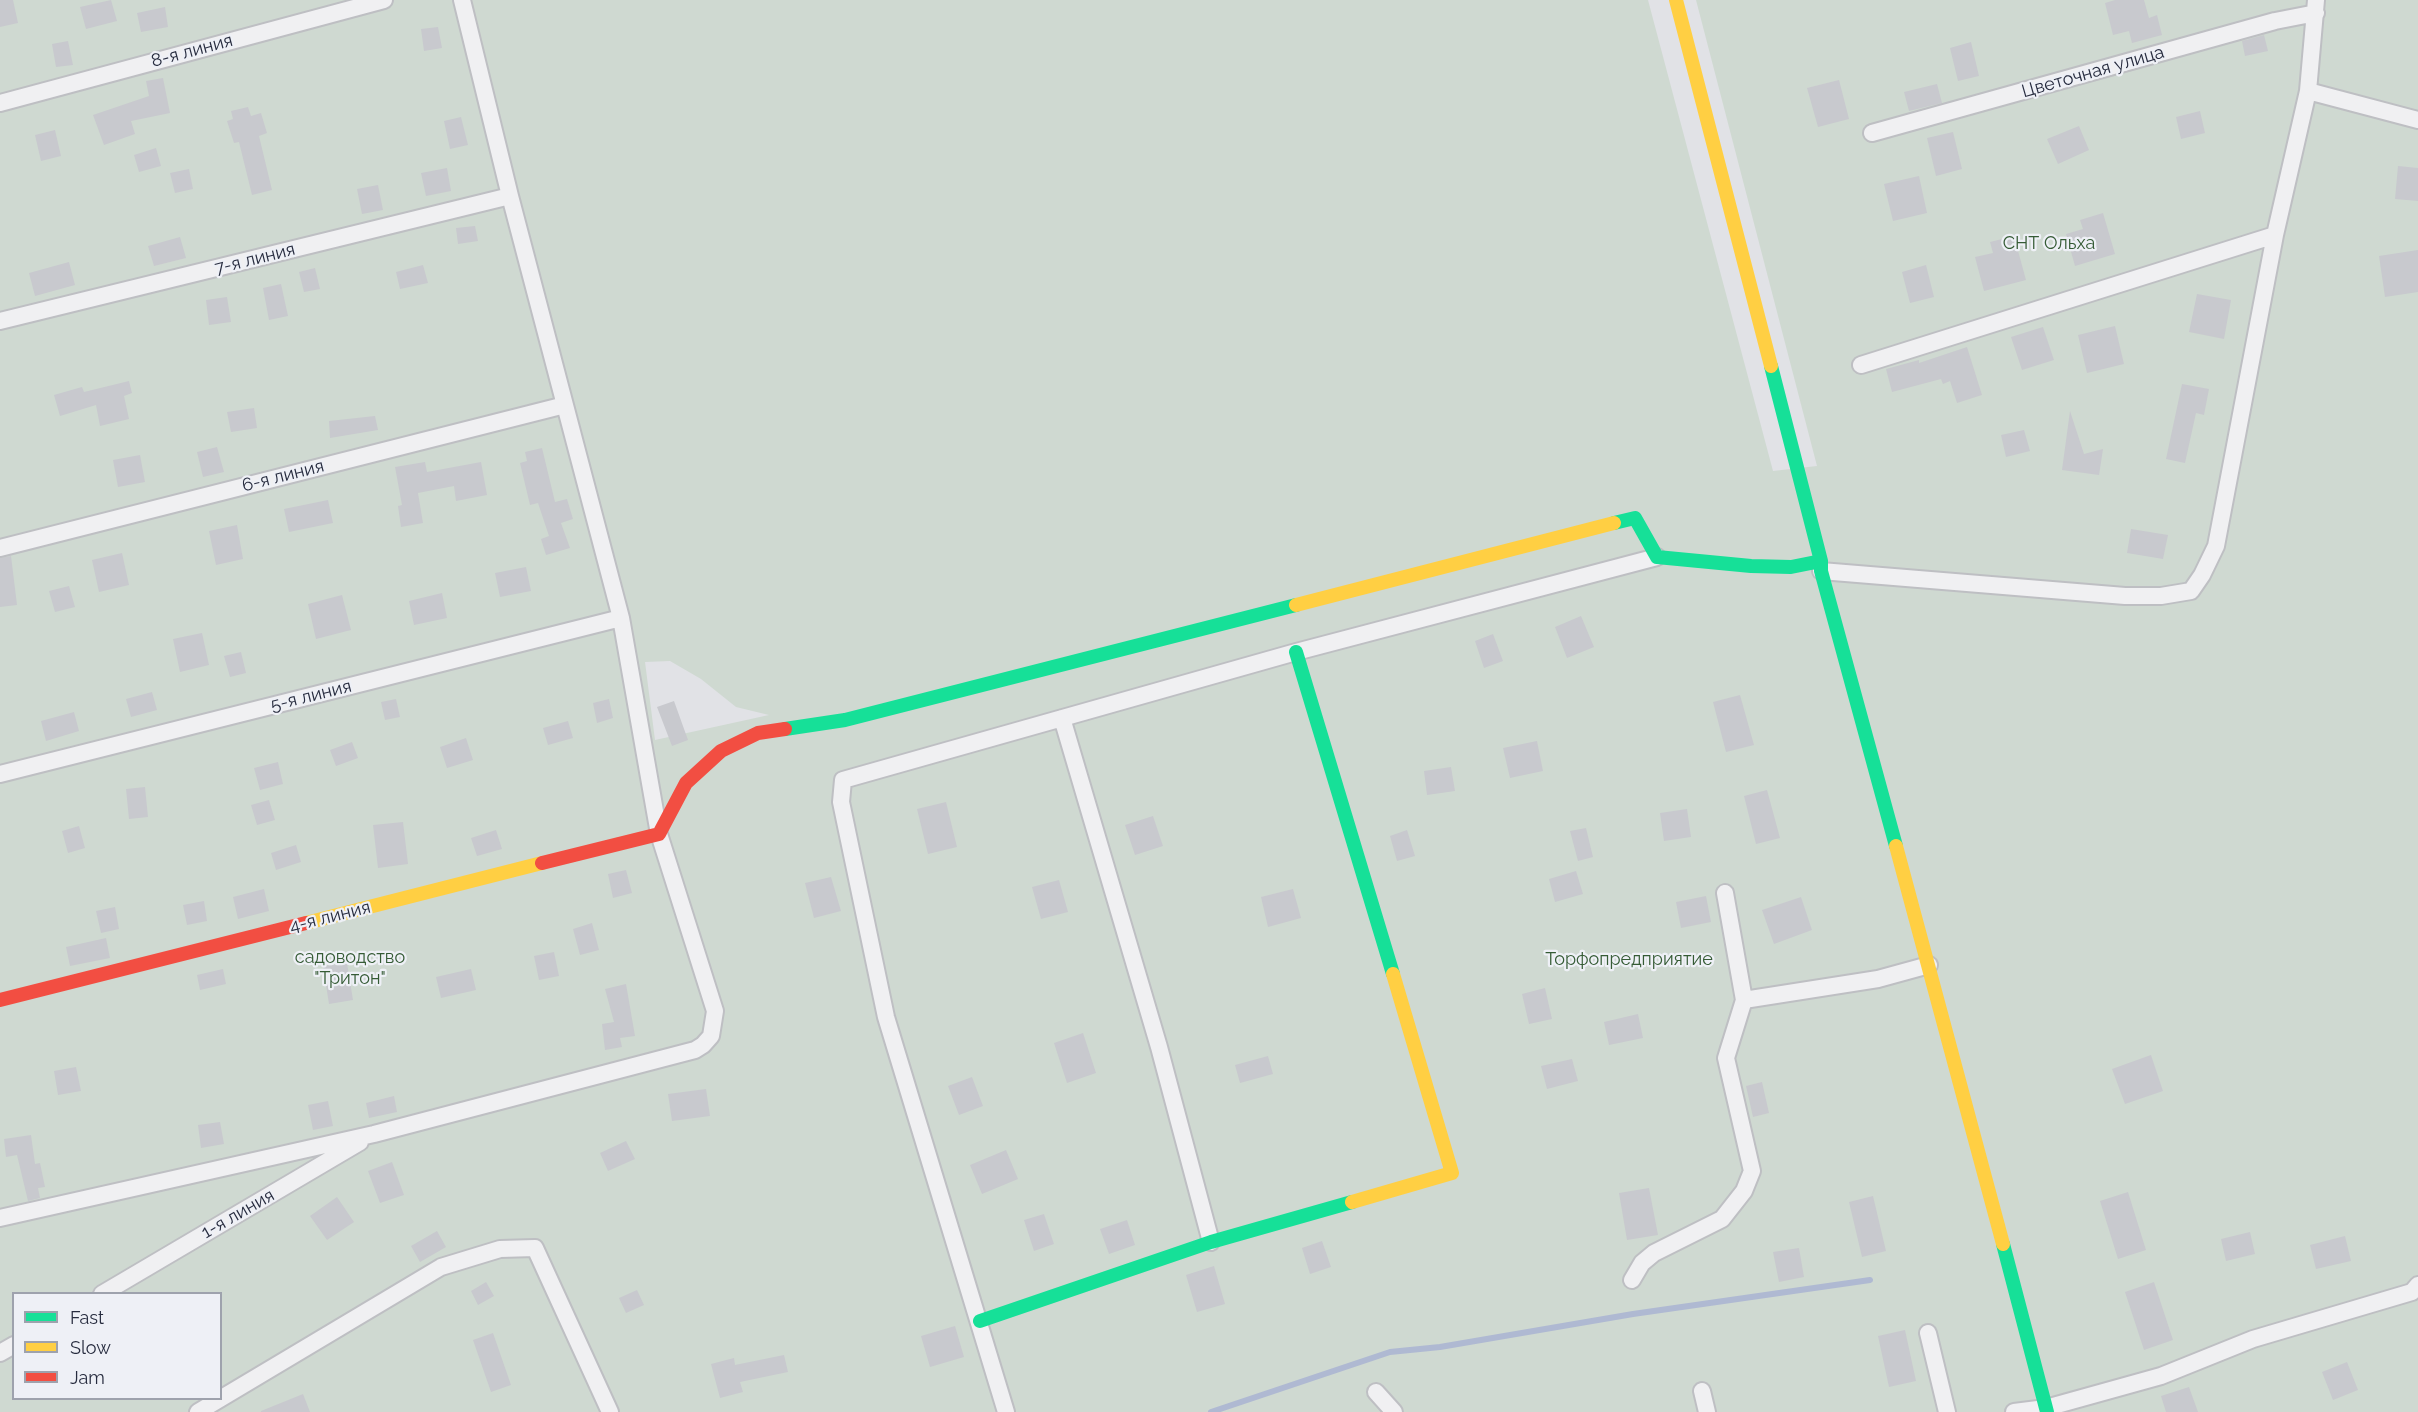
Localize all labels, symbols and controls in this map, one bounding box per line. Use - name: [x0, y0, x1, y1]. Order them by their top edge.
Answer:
- street label: 8-я линия: [149, 30, 235, 72]
- street label: Цветочная улица: [2019, 41, 2167, 103]
- park label: СНТ Ольха: [2003, 233, 2095, 255]
- street label: 7-я линия: [213, 239, 297, 279]
- street label: 6-я линия: [240, 455, 326, 497]
- street label: 5-я линия: [268, 676, 354, 716]
- street label: 4-я линия: [287, 897, 373, 937]
- park label: садоводство "Тритон": [295, 947, 405, 990]
- park label: Торфопредприятие: [1545, 949, 1713, 971]
- street label: 1-я линия: [198, 1185, 278, 1243]
- legend: [12, 1292, 222, 1400]
- text: Fast: [70, 1307, 104, 1328]
- text: Slow: [70, 1337, 111, 1358]
- text: Jam: [70, 1367, 105, 1388]

